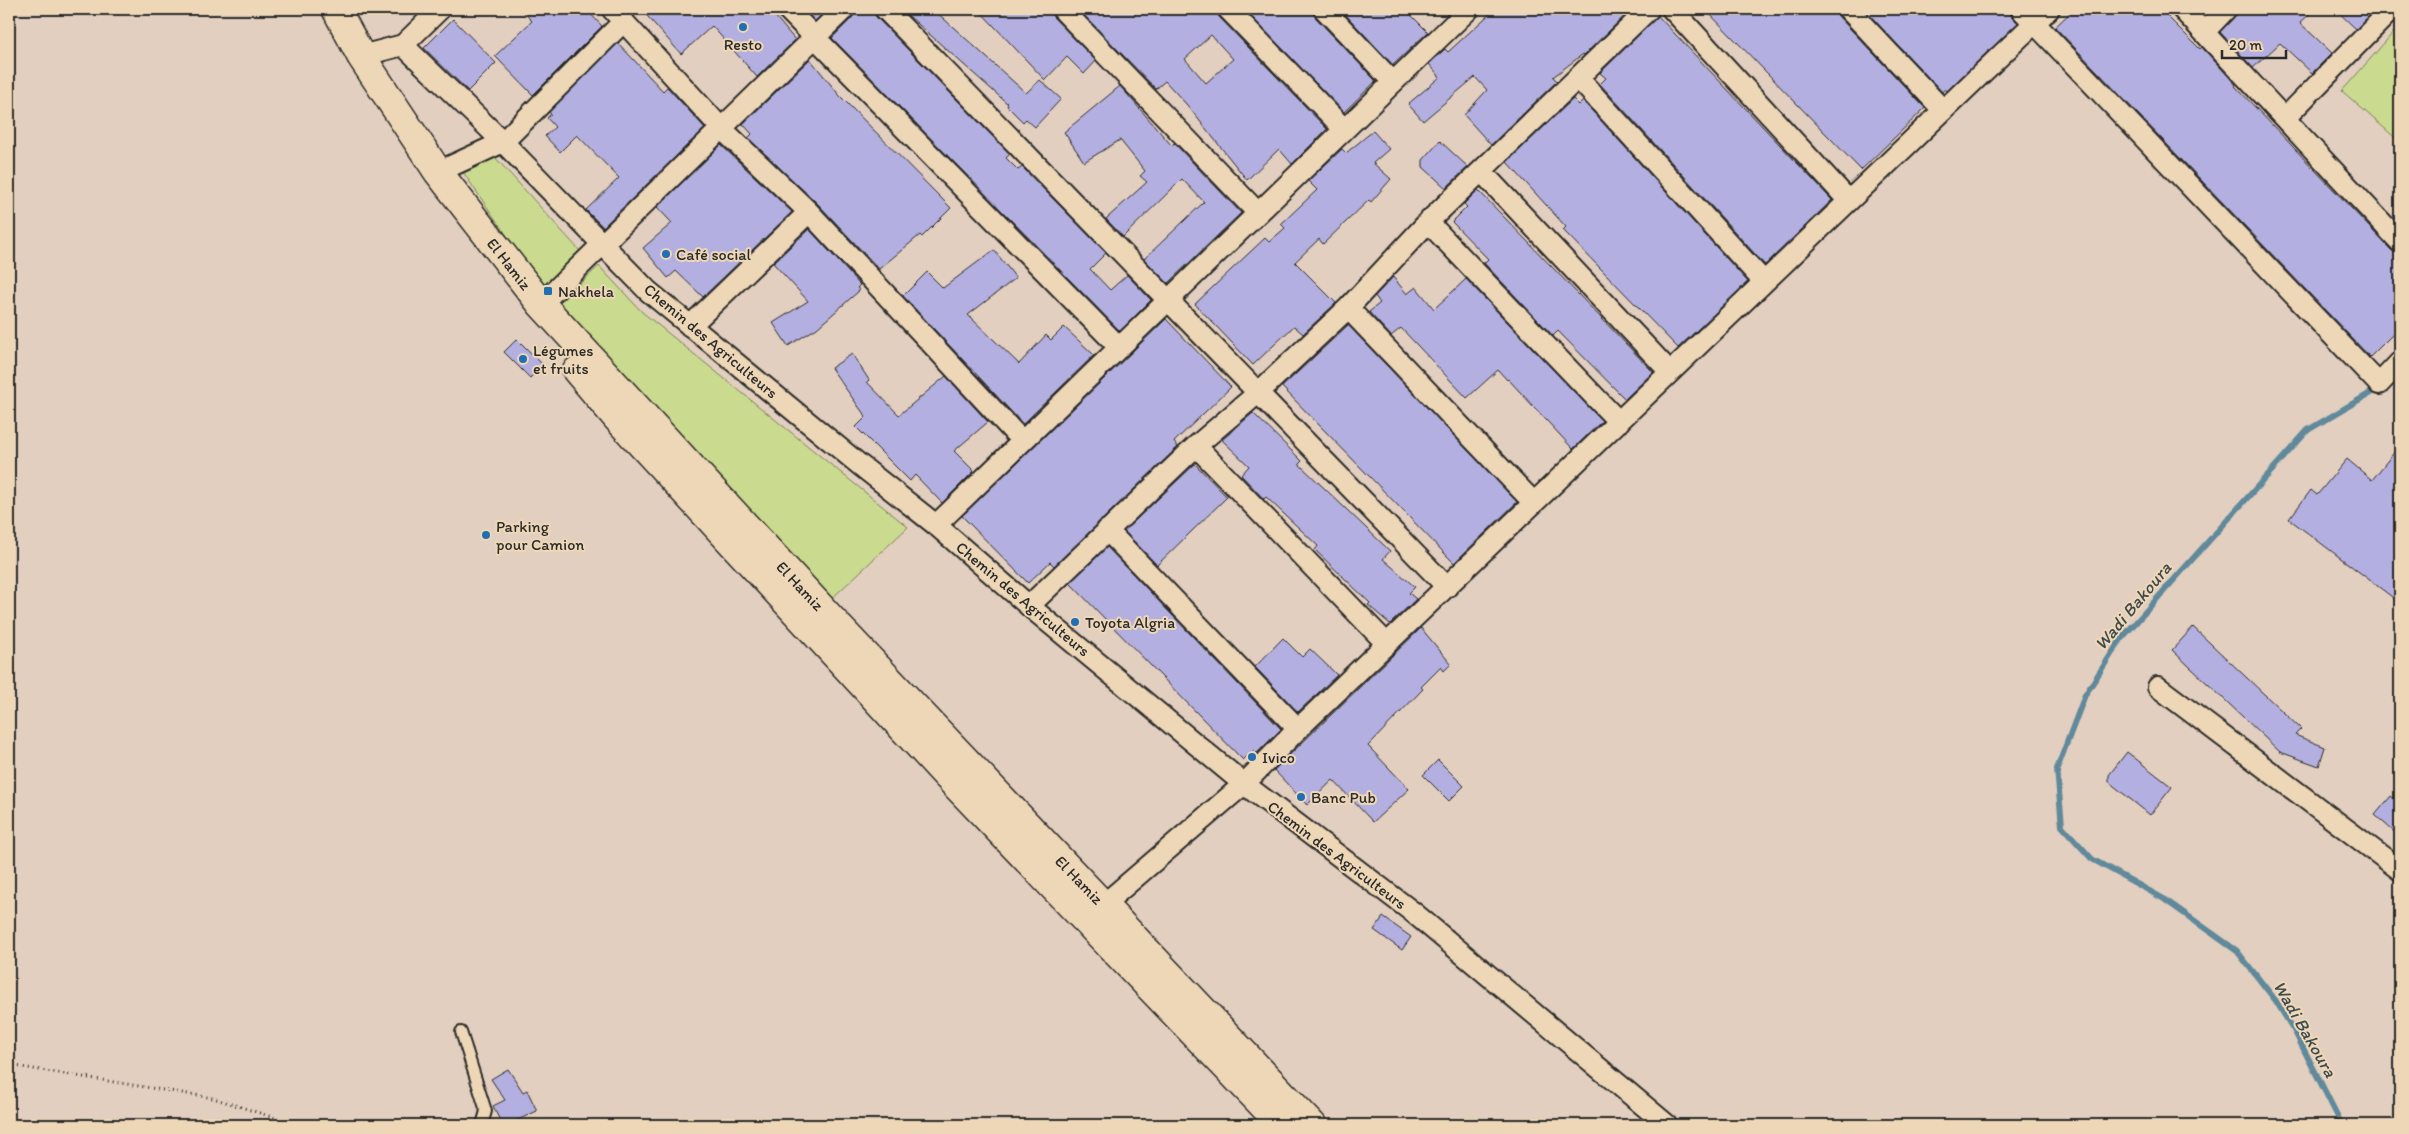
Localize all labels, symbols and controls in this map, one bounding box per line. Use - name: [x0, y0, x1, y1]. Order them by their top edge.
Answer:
- marker: Resto: [737, 21, 749, 33]
- scale bar: [2222, 28, 2285, 60]
- place label: Resto: [724, 35, 762, 54]
- text: 20 m: [2229, 36, 2263, 54]
- street label: El Hamiz: [483, 234, 536, 294]
- place label: Café social: [676, 245, 752, 264]
- marker: Café social: [660, 248, 672, 260]
- street label: Chemin des Agriculteurs: [640, 280, 782, 402]
- place label: Nakhela: [558, 282, 615, 301]
- marker: Nakhela: [542, 285, 554, 297]
- place label: Légumes et fruits: [533, 341, 593, 378]
- marker: Légumes et fruits: [517, 353, 529, 365]
- place label: Parking pour Camion: [496, 517, 584, 554]
- marker: Parking pour Camion: [480, 529, 492, 541]
- street label: Chemin des Agriculteurs: [952, 538, 1094, 660]
- street label: El Hamiz: [772, 557, 828, 615]
- water label: Wadi Bakoura: [2090, 557, 2177, 654]
- place label: Toyota Algria: [1085, 613, 1175, 632]
- marker: Toyota Algria: [1069, 616, 1081, 628]
- place label: Ivico: [1262, 748, 1295, 767]
- marker: Ivico: [1246, 751, 1258, 763]
- place label: Banc Pub: [1311, 788, 1376, 807]
- marker: Banc Pub: [1295, 791, 1307, 803]
- street label: Chemin des Agriculteurs: [1264, 797, 1410, 913]
- street label: El Hamiz: [1051, 852, 1107, 909]
- water label: Wadi Bakoura: [2268, 977, 2342, 1082]

